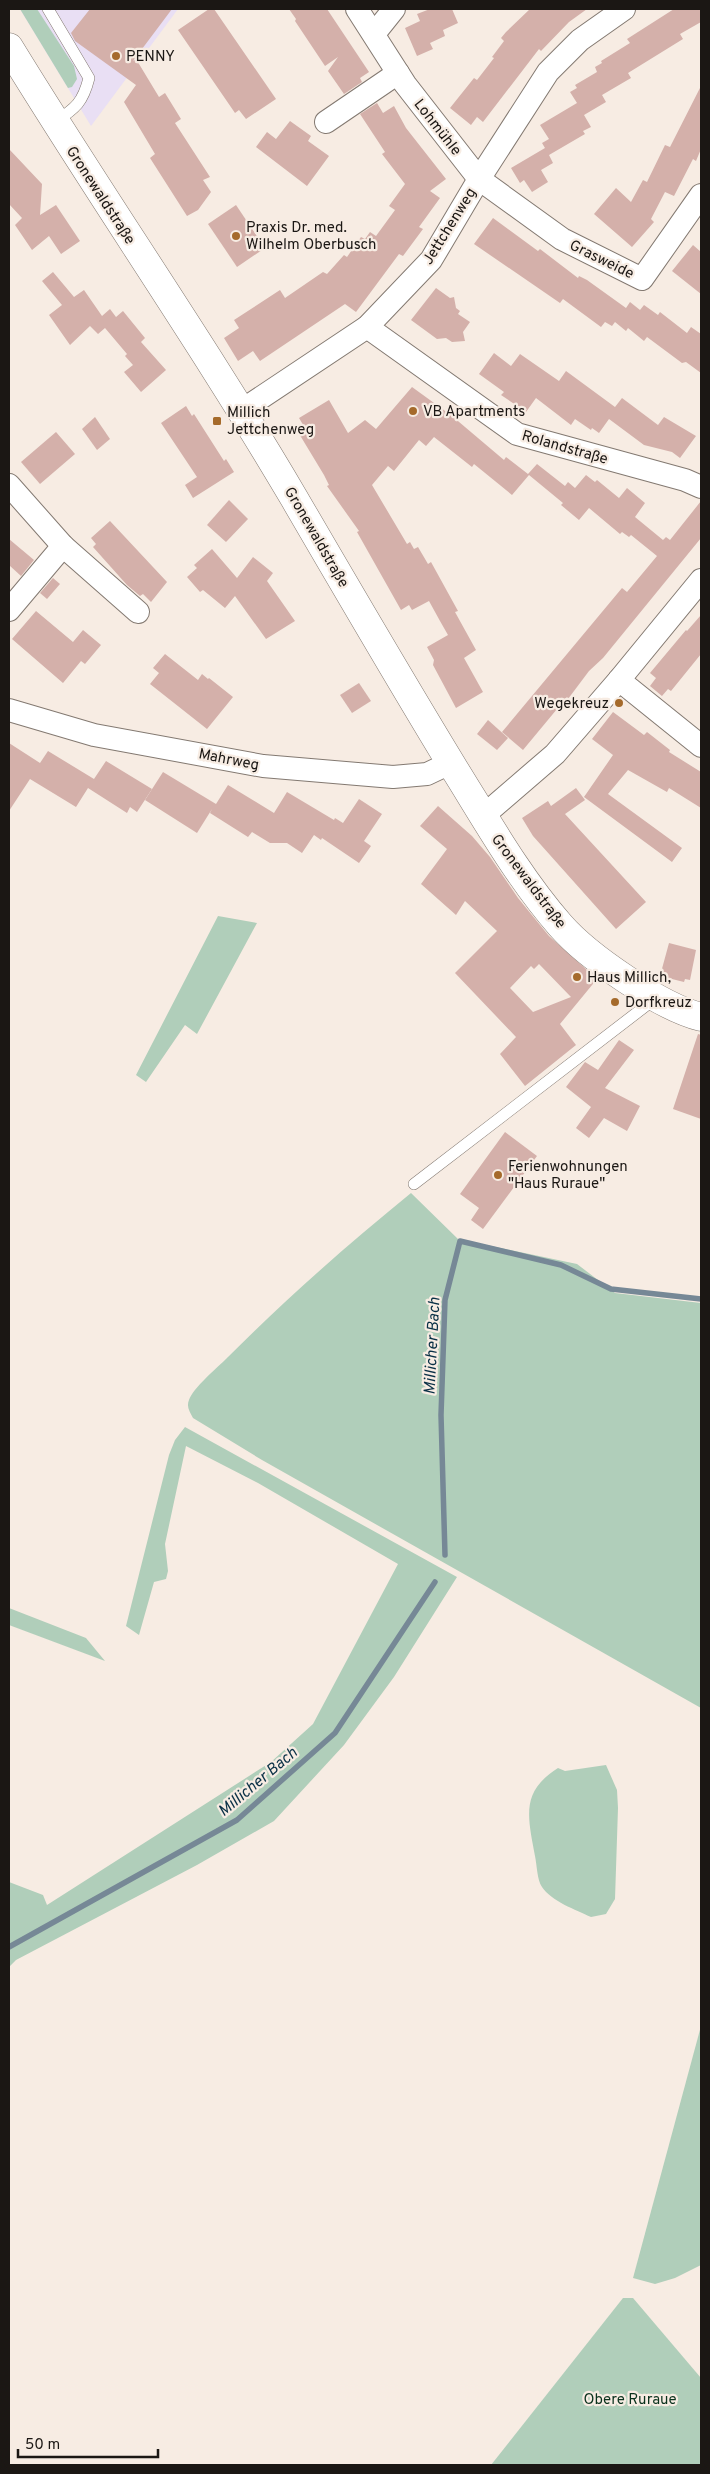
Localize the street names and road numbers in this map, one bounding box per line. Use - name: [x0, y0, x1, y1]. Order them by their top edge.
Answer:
- street label: Lohmühle: [409, 96, 465, 160]
- street label: Gronewaldstraße: [61, 143, 139, 248]
- street label: Jettchenweg: [419, 185, 481, 269]
- street label: Grasweide: [566, 237, 637, 284]
- street label: Rolandstraße: [519, 427, 610, 470]
- street label: Gronewaldstraße: [279, 484, 352, 592]
- street label: Mahrweg: [197, 745, 261, 776]
- street label: Gronewaldstraße: [486, 831, 569, 933]

